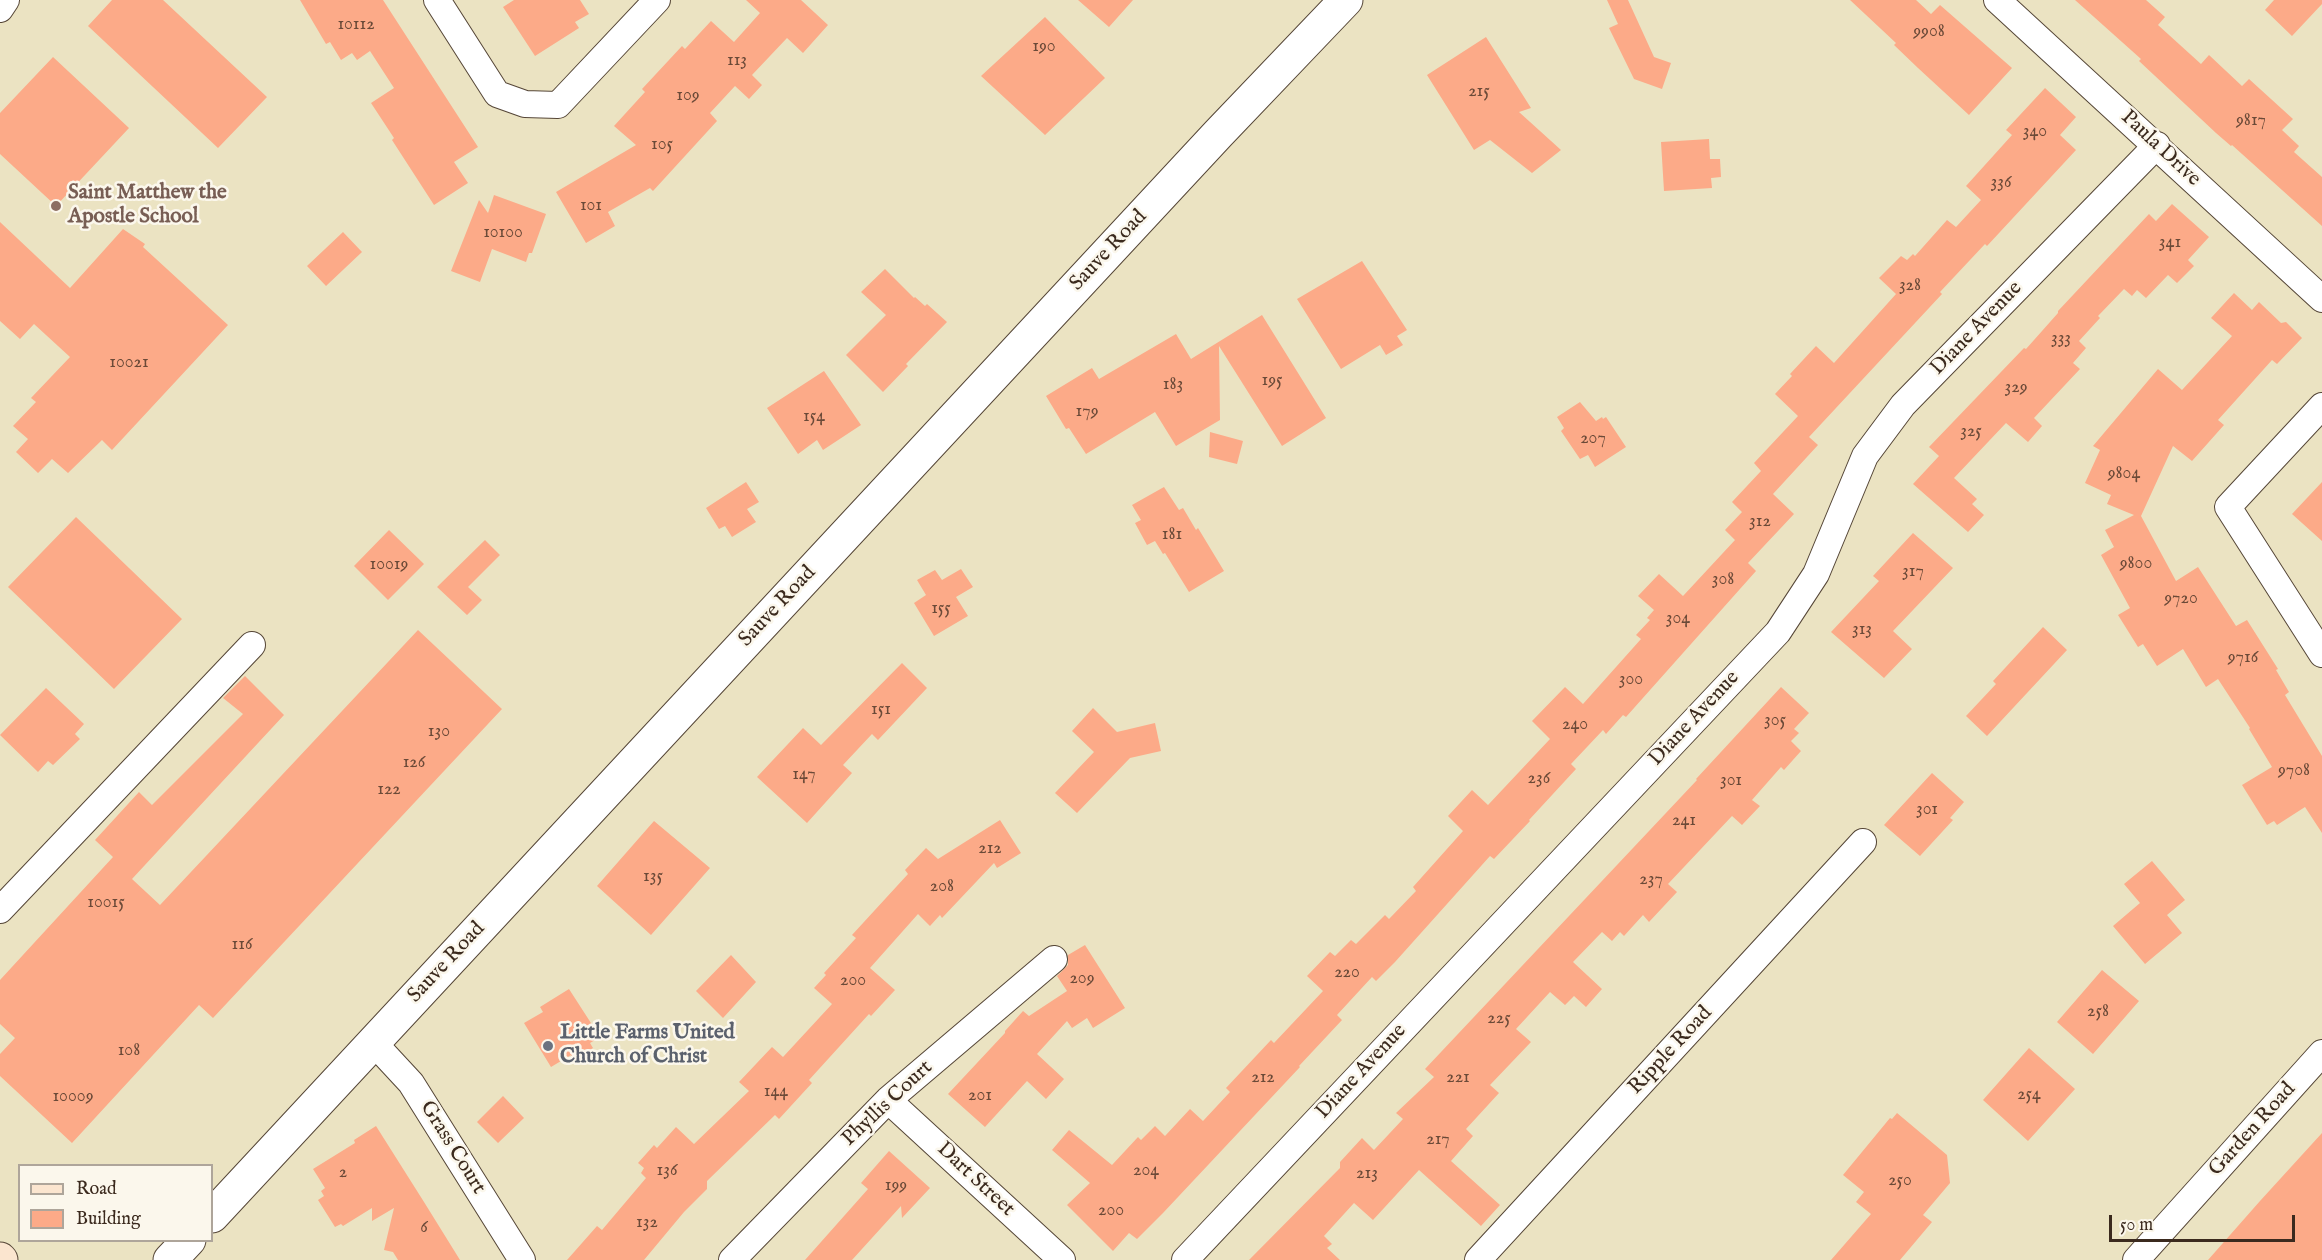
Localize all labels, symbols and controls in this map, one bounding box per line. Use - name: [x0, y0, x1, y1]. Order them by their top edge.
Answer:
- house number: 10112: [337, 14, 375, 36]
- house number: 9908: [1913, 21, 1945, 43]
- house number: 190: [1032, 36, 1056, 58]
- house number: 113: [727, 50, 747, 72]
- house number: 215: [1468, 81, 1490, 103]
- house number: 109: [676, 85, 700, 107]
- street label: Paula Drive: [2115, 106, 2205, 192]
- house number: 9817: [2236, 110, 2266, 132]
- house number: 340: [2023, 121, 2047, 143]
- house number: 105: [651, 134, 673, 156]
- house number: 336: [1990, 172, 2012, 194]
- place label: Saint Matthew the Apostle School: [68, 181, 227, 231]
- house number: 101: [580, 195, 602, 217]
- marker: Saint Matthew the Apostle School: [49, 199, 63, 213]
- street label: Sauve Road: [1065, 205, 1153, 297]
- house number: 10100: [483, 222, 523, 244]
- house number: 341: [2159, 232, 2181, 254]
- house number: 328: [1899, 275, 1921, 297]
- street label: Diane Avenue: [1926, 277, 2028, 381]
- house number: 333: [2051, 328, 2071, 350]
- house number: 10021: [109, 352, 149, 374]
- house number: 195: [1261, 370, 1283, 392]
- house number: 183: [1163, 374, 1183, 396]
- house number: 329: [2004, 377, 2028, 399]
- house number: 179: [1076, 401, 1098, 423]
- house number: 154: [803, 406, 825, 428]
- house number: 325: [1960, 421, 1982, 443]
- house number: 207: [1580, 428, 1606, 450]
- house number: 9804: [2108, 463, 2140, 485]
- house number: 312: [1749, 511, 1771, 533]
- house number: 181: [1162, 524, 1182, 546]
- house number: 9800: [2120, 553, 2152, 575]
- house number: 10019: [370, 554, 408, 576]
- street label: Sauve Road: [734, 561, 822, 653]
- house number: 317: [1902, 561, 1924, 583]
- house number: 308: [1712, 569, 1734, 591]
- house number: 9720: [2164, 588, 2198, 610]
- house number: 155: [931, 598, 951, 620]
- house number: 304: [1666, 608, 1690, 630]
- house number: 313: [1852, 619, 1872, 641]
- house number: 9716: [2228, 647, 2258, 669]
- street label: Diane Avenue: [1644, 666, 1746, 772]
- house number: 300: [1619, 669, 1643, 691]
- house number: 151: [871, 699, 891, 721]
- house number: 305: [1764, 710, 1786, 732]
- house number: 240: [1562, 714, 1588, 736]
- house number: 130: [428, 721, 450, 743]
- house number: 126: [403, 752, 425, 774]
- house number: 9708: [2278, 760, 2310, 782]
- house number: 147: [792, 764, 816, 786]
- house number: 236: [1528, 768, 1550, 790]
- house number: 301: [1720, 770, 1742, 792]
- house number: 122: [377, 779, 401, 801]
- house number: 301: [1916, 799, 1938, 821]
- house number: 241: [1672, 810, 1696, 832]
- house number: 212: [978, 838, 1002, 860]
- house number: 135: [643, 866, 663, 888]
- house number: 237: [1639, 869, 1663, 891]
- house number: 208: [930, 876, 954, 898]
- house number: 10015: [87, 892, 125, 914]
- street label: Sauve Road: [403, 917, 491, 1009]
- house number: 116: [231, 934, 253, 956]
- house number: 220: [1334, 962, 1360, 984]
- house number: 209: [1069, 968, 1095, 990]
- house number: 200: [840, 970, 866, 992]
- house number: 258: [2087, 1001, 2109, 1023]
- street label: Ripple Road: [1624, 1002, 1718, 1100]
- house number: 225: [1487, 1008, 1511, 1030]
- street label: Diane Avenue: [1311, 1019, 1413, 1125]
- place label: Little Farms United Church of Christ: [560, 1021, 735, 1071]
- marker: Little Farms United Church of Christ: [541, 1039, 555, 1053]
- house number: 108: [118, 1040, 140, 1062]
- street label: Phyllis Court: [838, 1056, 938, 1152]
- house number: 212: [1251, 1067, 1275, 1089]
- house number: 221: [1446, 1067, 1470, 1089]
- street label: Garden Road: [2204, 1078, 2302, 1182]
- house number: 144: [764, 1081, 788, 1103]
- house number: 254: [2017, 1084, 2041, 1106]
- house number: 201: [968, 1085, 992, 1107]
- house number: 10009: [52, 1086, 94, 1108]
- street label: Grass Court: [414, 1097, 490, 1199]
- house number: 217: [1426, 1129, 1450, 1151]
- street label: Dart Street: [931, 1138, 1019, 1222]
- house number: 136: [656, 1160, 678, 1182]
- house number: 204: [1133, 1160, 1159, 1182]
- house number: 2: [339, 1162, 347, 1184]
- house number: 213: [1356, 1163, 1378, 1185]
- legend: [18, 1164, 213, 1242]
- house number: 250: [1888, 1170, 1912, 1192]
- house number: 199: [885, 1175, 907, 1197]
- text: Road: [76, 1178, 117, 1201]
- house number: 200: [1098, 1200, 1124, 1222]
- scale bar: [2112, 1203, 2298, 1241]
- text: Building: [76, 1208, 141, 1231]
- house number: 132: [636, 1212, 658, 1234]
- text: 50 m: [2120, 1214, 2153, 1237]
- house number: 6: [420, 1217, 428, 1239]

